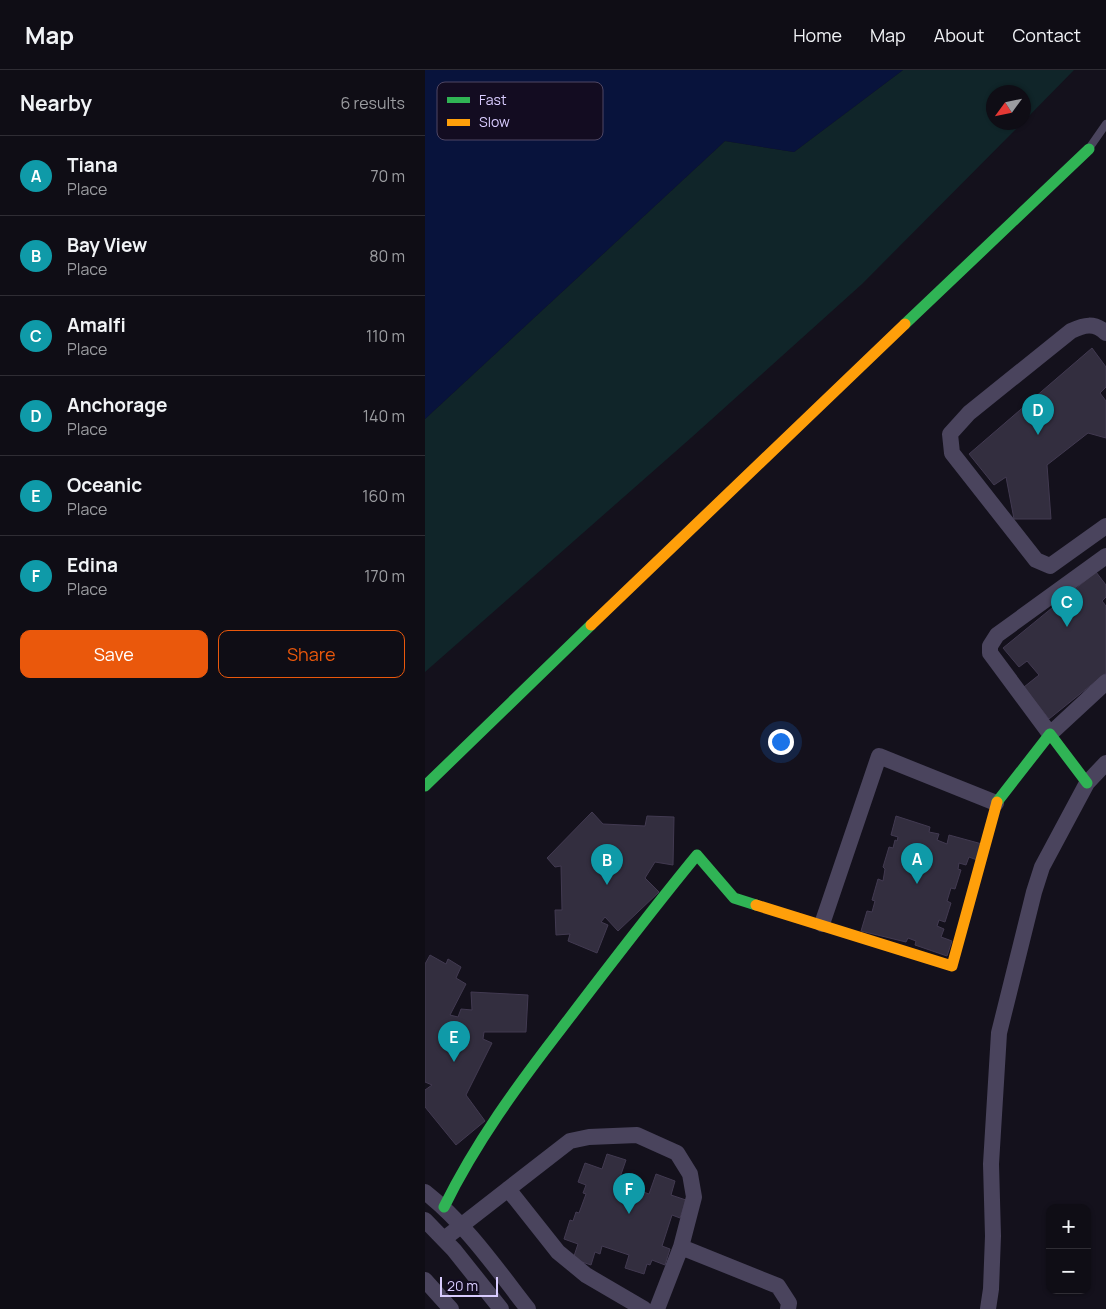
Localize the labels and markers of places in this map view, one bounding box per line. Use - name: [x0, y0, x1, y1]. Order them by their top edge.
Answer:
- pin: D: [1022, 394, 1054, 435]
- pin: C: [1051, 586, 1083, 627]
- pin: A: [901, 843, 933, 884]
- pin: B: [591, 844, 623, 885]
- pin: E: [438, 1021, 470, 1062]
- pin: F: [613, 1173, 645, 1214]

